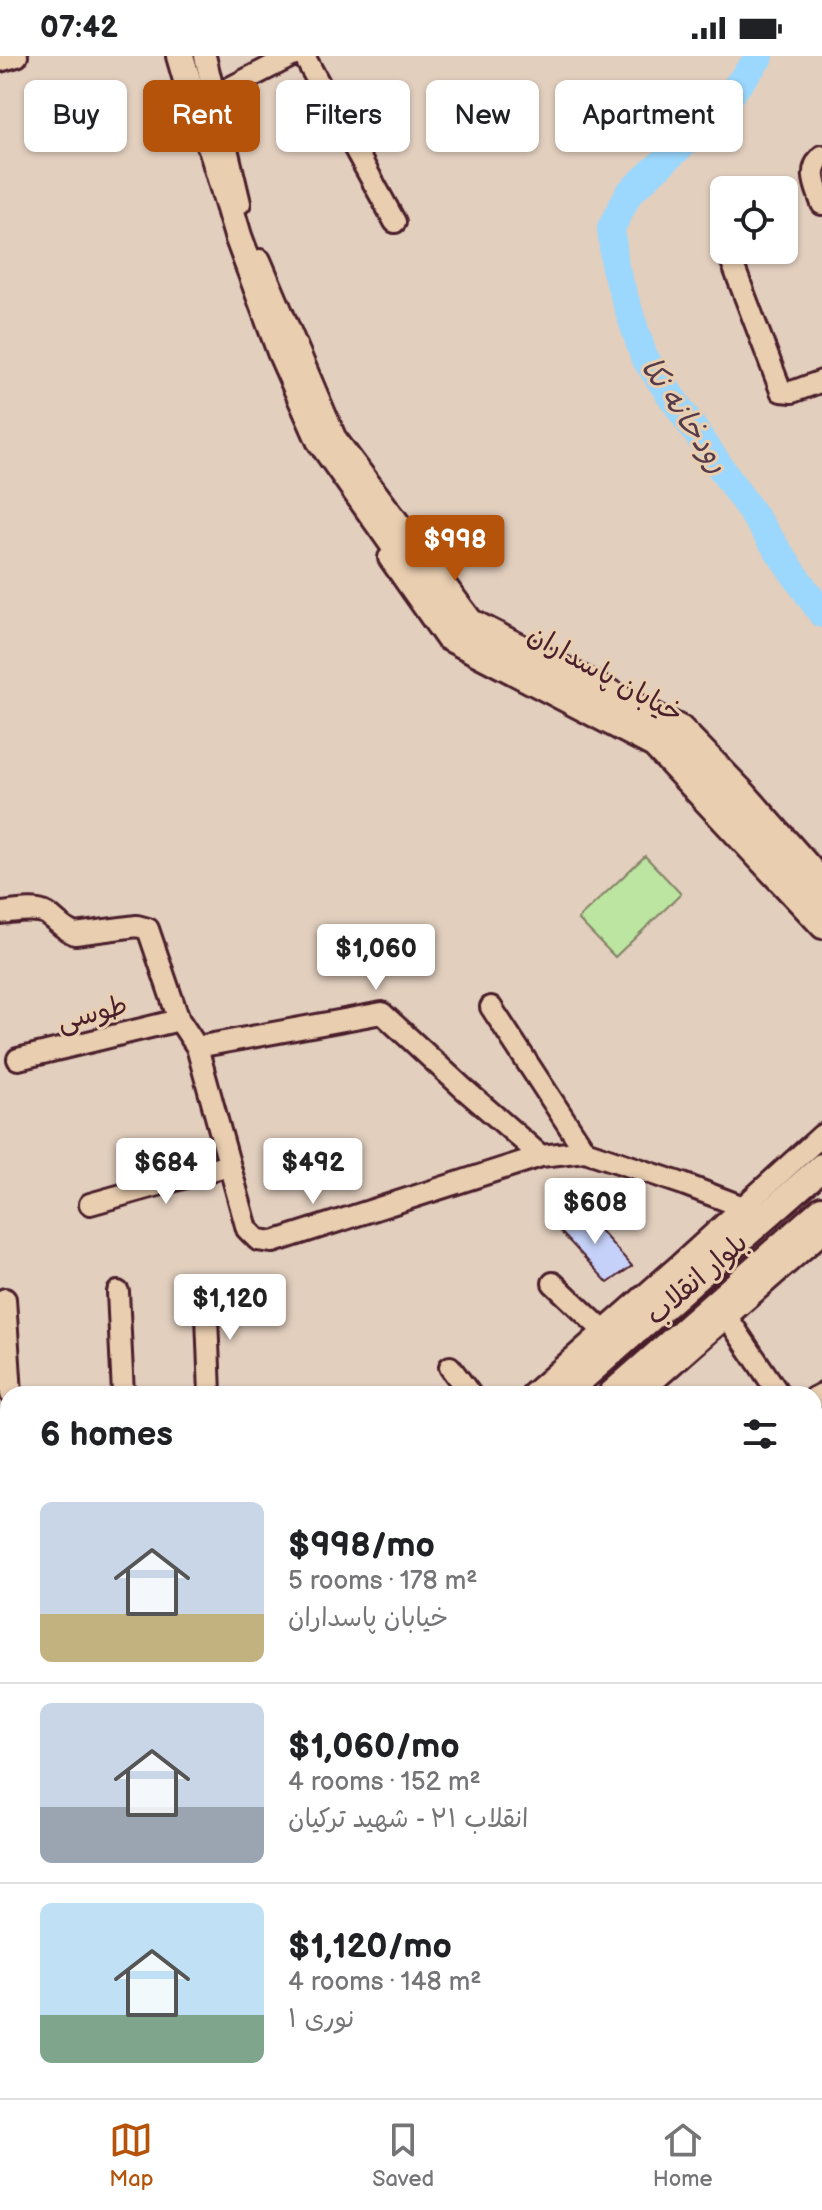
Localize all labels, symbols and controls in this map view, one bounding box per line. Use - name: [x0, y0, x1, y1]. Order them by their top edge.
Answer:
- text: 07:42: [40, 10, 118, 46]
- chip: Buy: [24, 80, 127, 152]
- chip: Rent: [143, 80, 260, 152]
- chip: Filters: [276, 80, 410, 152]
- chip: New: [426, 80, 539, 152]
- chip: Apartment: [555, 80, 743, 152]
- map controls: [710, 176, 798, 264]
- button: locate: [710, 176, 798, 264]
- water label: رودخانه نکا: [633, 351, 736, 480]
- pin: $998: [408, 515, 502, 583]
- text: $998: [423, 525, 487, 556]
- street label: خیابان پاسداران: [521, 618, 689, 731]
- pin: $1,060: [311, 924, 441, 992]
- text: $1,060: [335, 934, 417, 965]
- street label: طوسی: [54, 989, 131, 1038]
- pin: $684: [119, 1138, 213, 1206]
- pin: $492: [266, 1138, 360, 1206]
- text: $684: [134, 1148, 198, 1179]
- text: $492: [281, 1148, 345, 1179]
- pin: $608: [548, 1178, 642, 1246]
- text: $608: [563, 1188, 627, 1219]
- street label: بلوار انقلاب: [639, 1226, 755, 1332]
- pin: $1,120: [165, 1274, 295, 1342]
- text: $1,120: [192, 1284, 268, 1315]
- icon: filters: [738, 1412, 782, 1456]
- text: 6 homes: [40, 1414, 173, 1455]
- text: $998/mo: [288, 1525, 435, 1566]
- icon: home: [104, 1534, 200, 1630]
- text: 5 rooms · 178 m²: [288, 1566, 477, 1597]
- text: خیابان پاسداران: [288, 1603, 448, 1634]
- text: $1,060/mo: [288, 1726, 460, 1767]
- icon: home: [104, 1735, 200, 1831]
- text: 4 rooms · 152 m²: [288, 1767, 481, 1798]
- text: انقلاب ۲۱ - شهید ترکیان: [288, 1804, 528, 1835]
- text: $1,120/mo: [288, 1926, 452, 1967]
- icon: home: [104, 1935, 200, 2031]
- text: 4 rooms · 148 m²: [288, 1967, 481, 1998]
- text: نوری ۱: [288, 2004, 354, 2035]
- tab: Map: [109, 2118, 154, 2193]
- tab: Saved: [372, 2118, 434, 2193]
- tab: Home: [653, 2118, 713, 2193]

